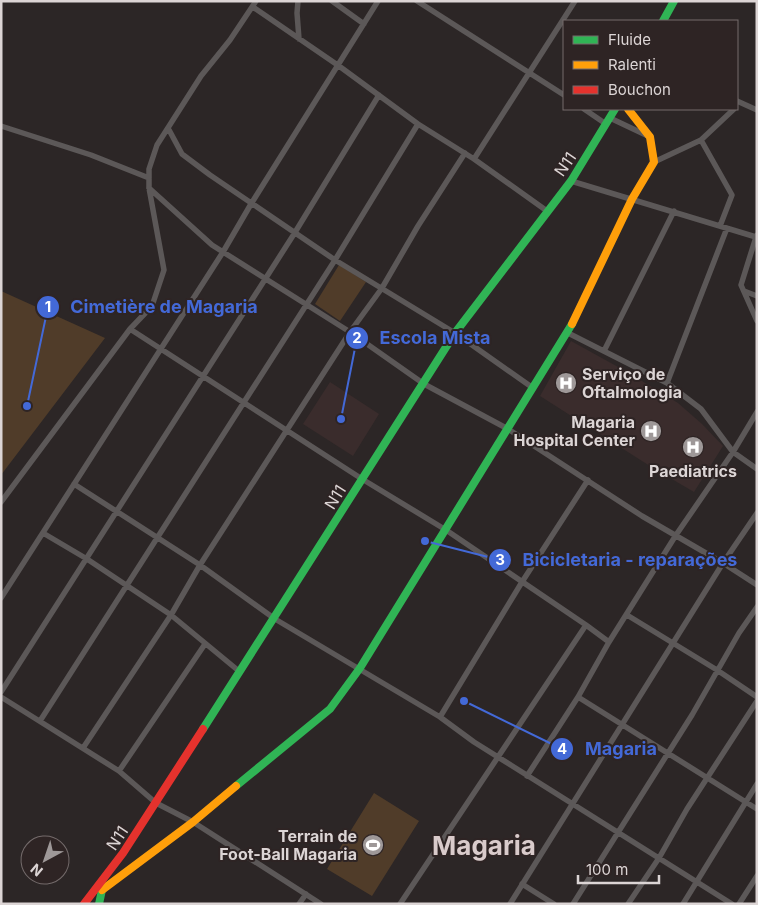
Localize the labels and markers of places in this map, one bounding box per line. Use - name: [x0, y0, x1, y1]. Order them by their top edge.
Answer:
- callout: Cimetière de Magaria: [36, 290, 268, 323]
- callout: Escola Mista: [344, 321, 500, 354]
- place label: Serviço de Oftalmologia: [582, 364, 682, 402]
- hospital icon: Serviço de Oftalmologia: [554, 371, 578, 395]
- place label: Magaria Hospital Center: [513, 412, 635, 450]
- hospital icon: Magaria Hospital Center: [639, 419, 663, 443]
- hospital icon: Paediatrics: [681, 435, 705, 459]
- place label: Paediatrics: [649, 461, 737, 481]
- callout: Bicicletaria - reparações: [487, 544, 747, 577]
- callout: Magaria: [550, 732, 666, 765]
- place label: Terrain de Foot-Ball Magaria: [219, 826, 357, 864]
- sports icon: Terrain de Foot-Ball Magaria: [361, 833, 385, 857]

